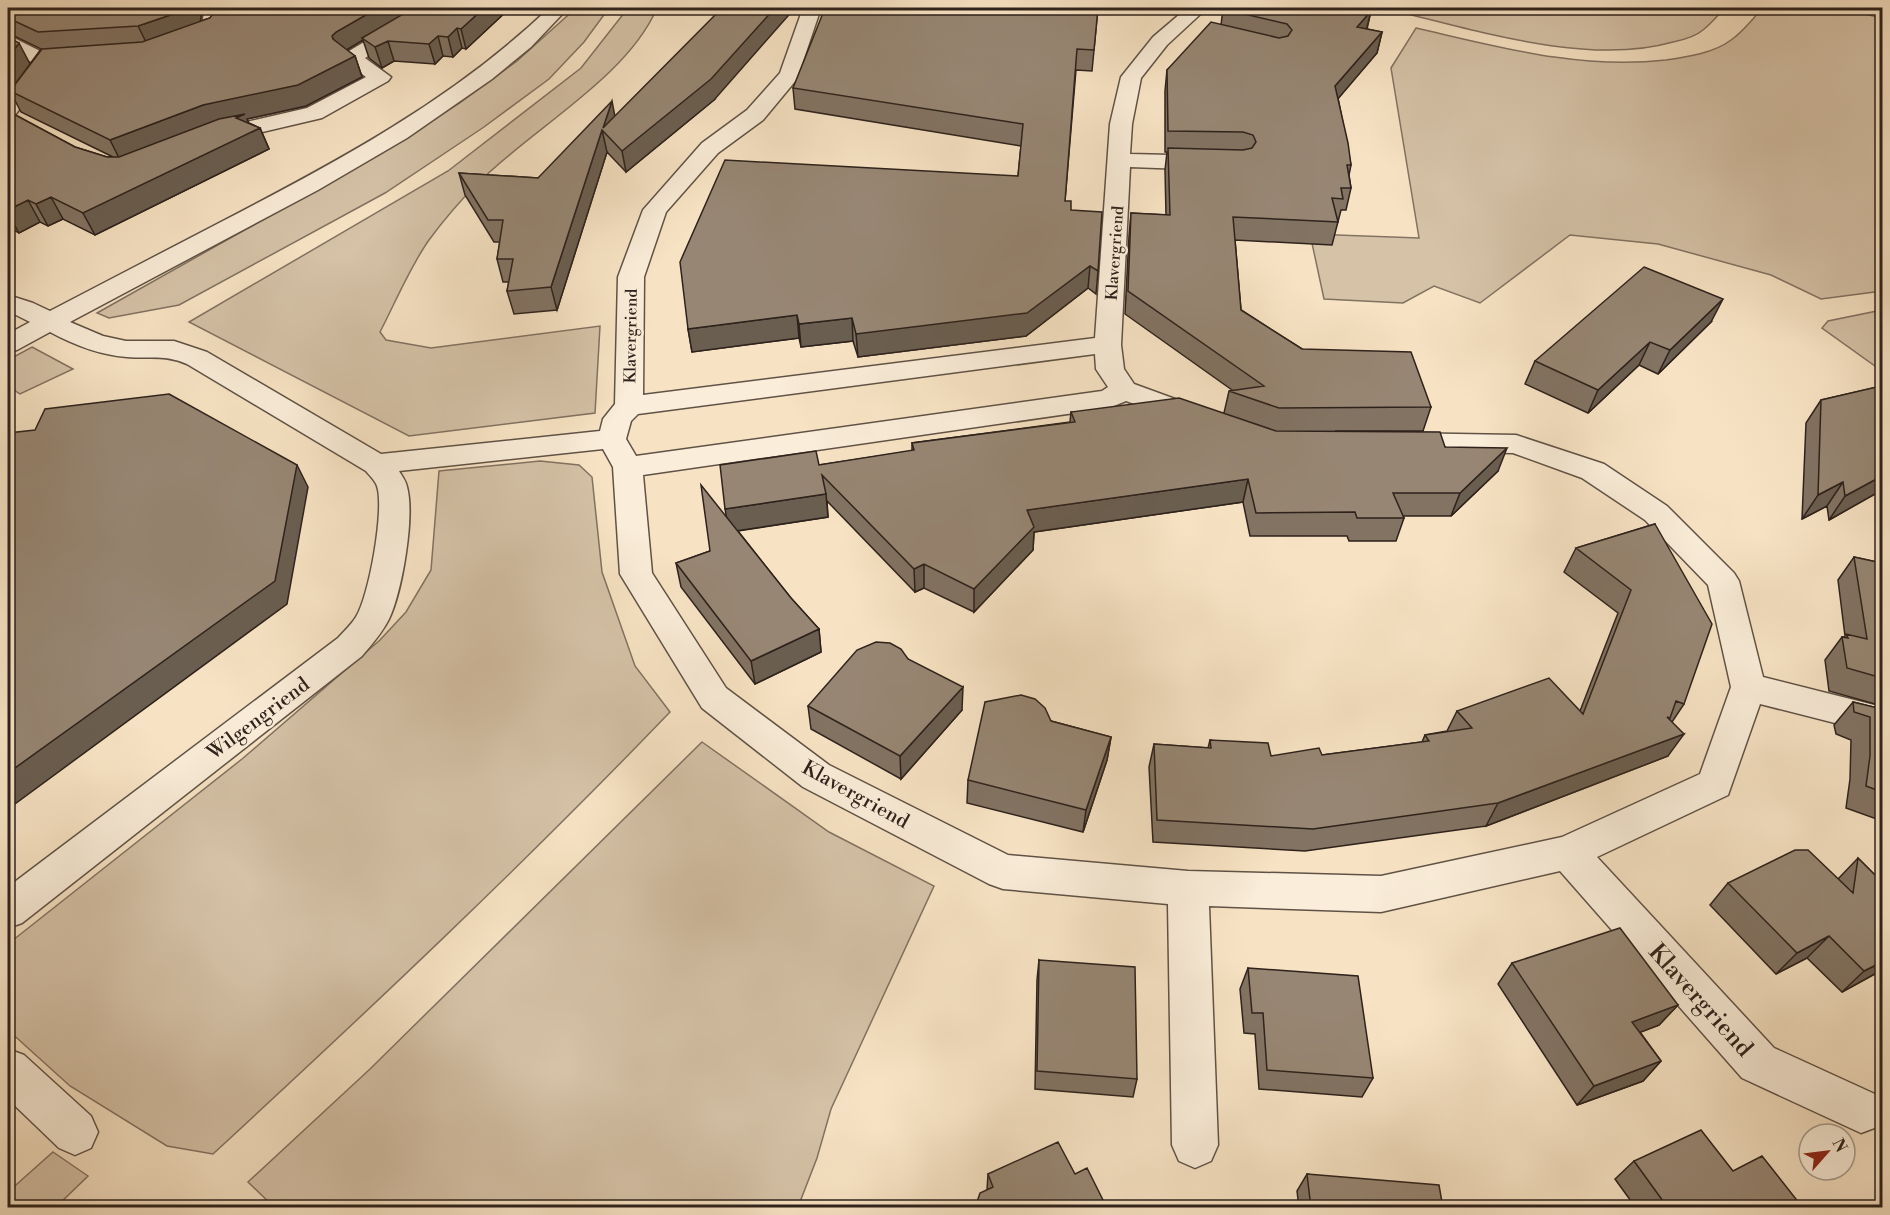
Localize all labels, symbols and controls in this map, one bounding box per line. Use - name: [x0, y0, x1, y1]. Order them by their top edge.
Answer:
- street label: Klavergriend: [1102, 205, 1128, 301]
- street label: Klavergriend: [620, 288, 642, 384]
- street label: Wilgengriend: [202, 672, 316, 766]
- street label: Klavergriend: [797, 756, 914, 835]
- street label: Klavergriend: [1642, 938, 1759, 1064]
- north arrow: [1797, 1122, 1857, 1182]
- text: N: [1828, 1135, 1851, 1156]

